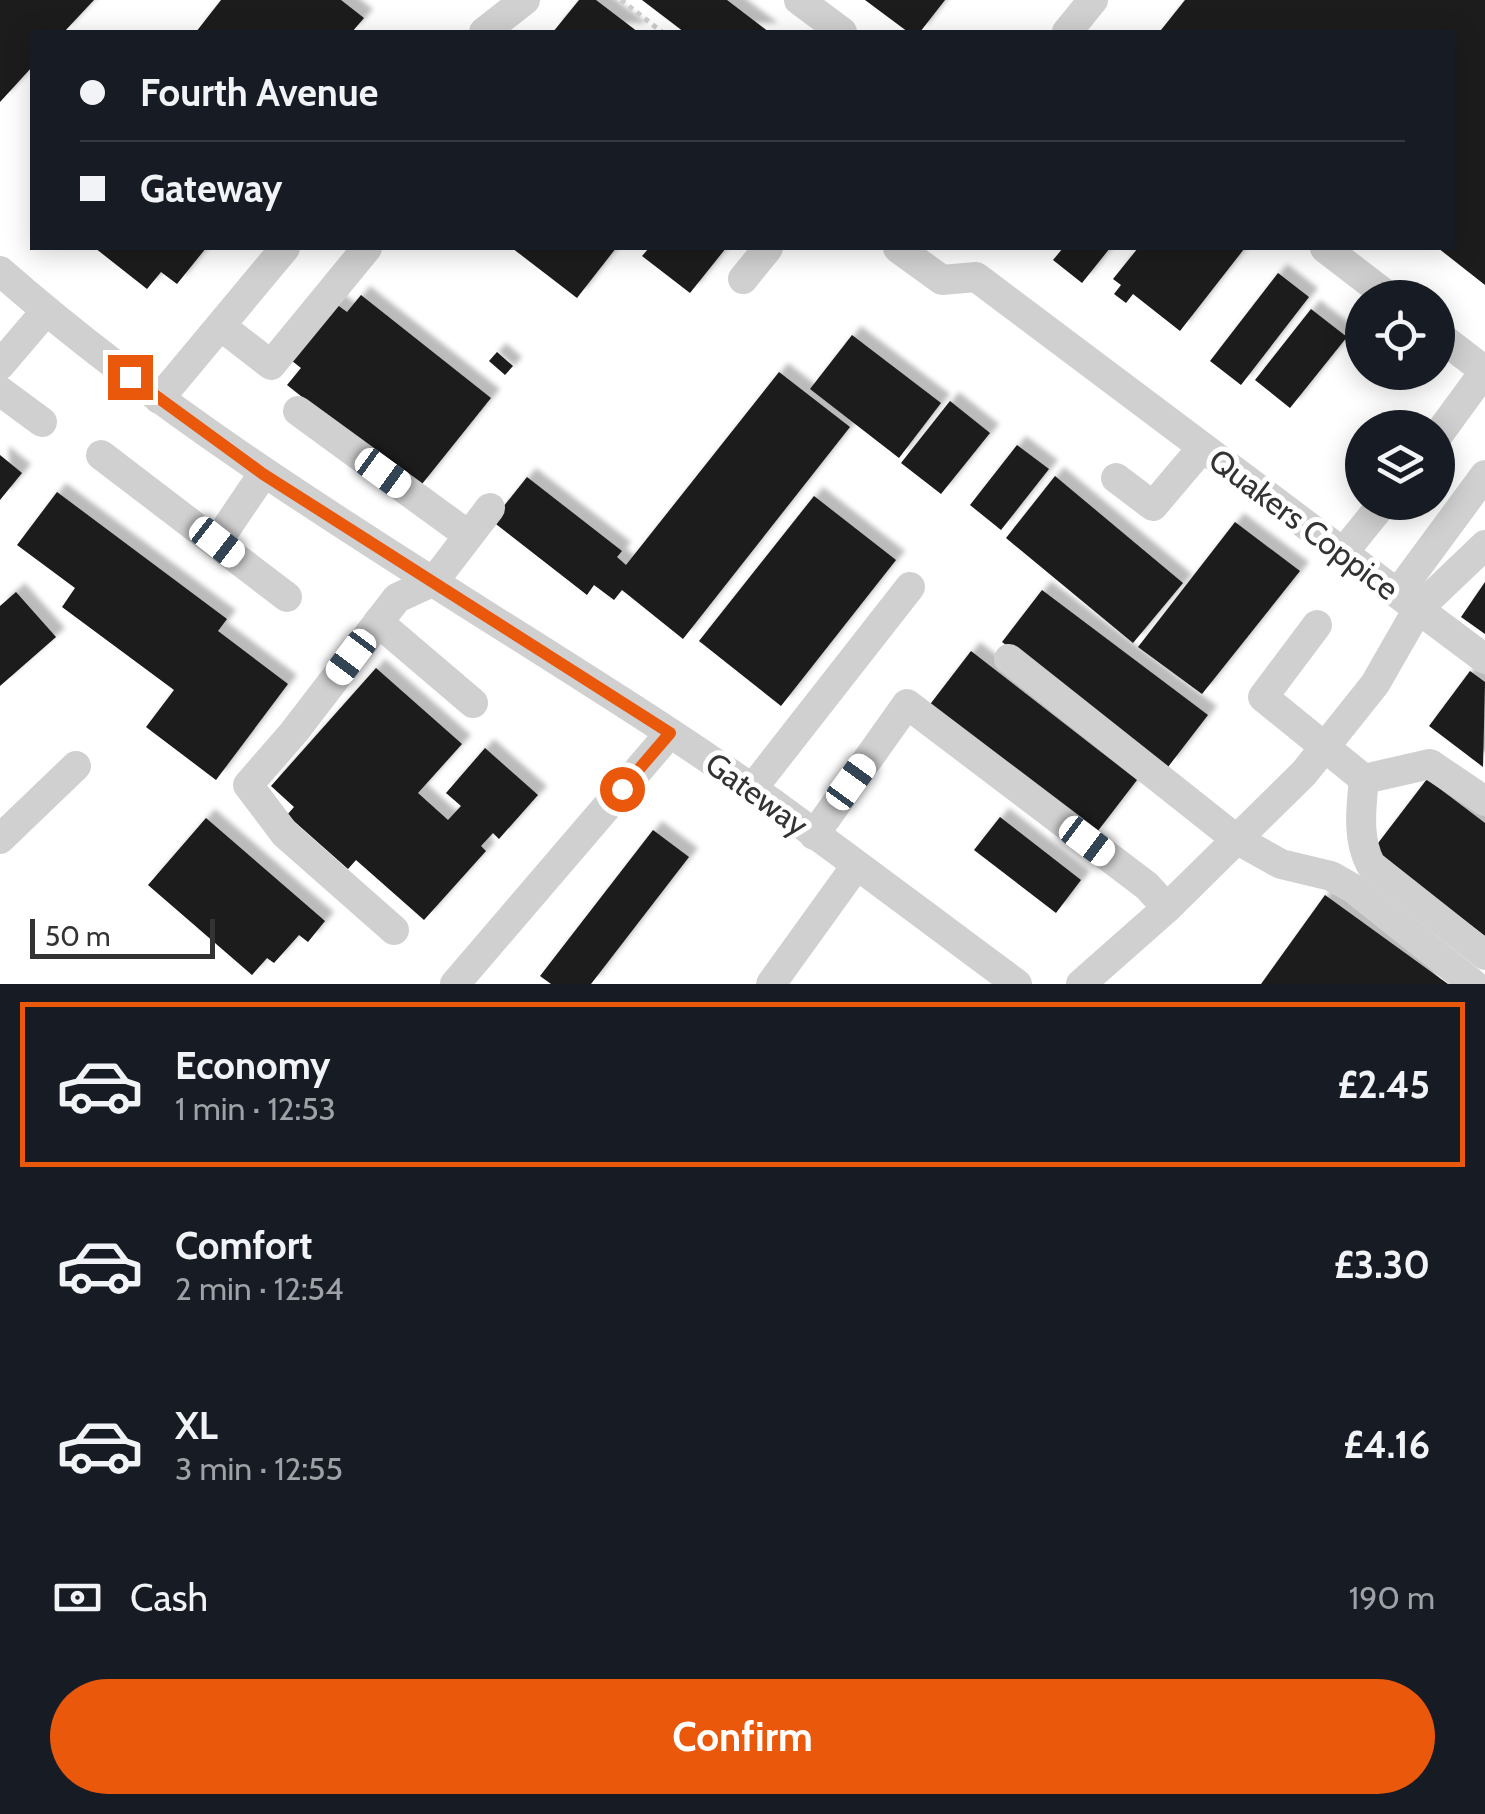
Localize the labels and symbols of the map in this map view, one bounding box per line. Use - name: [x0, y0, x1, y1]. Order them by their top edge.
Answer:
- route end: [108, 355, 153, 400]
- street label: Quakers Coppice: [1202, 440, 1406, 608]
- car: [350, 443, 416, 503]
- car: [184, 512, 250, 572]
- car: [321, 624, 381, 690]
- street label: Gateway: [698, 744, 816, 844]
- car: [821, 749, 881, 815]
- route start: [600, 767, 645, 812]
- car: [1054, 811, 1120, 871]
- scale bar: [30, 914, 215, 958]

